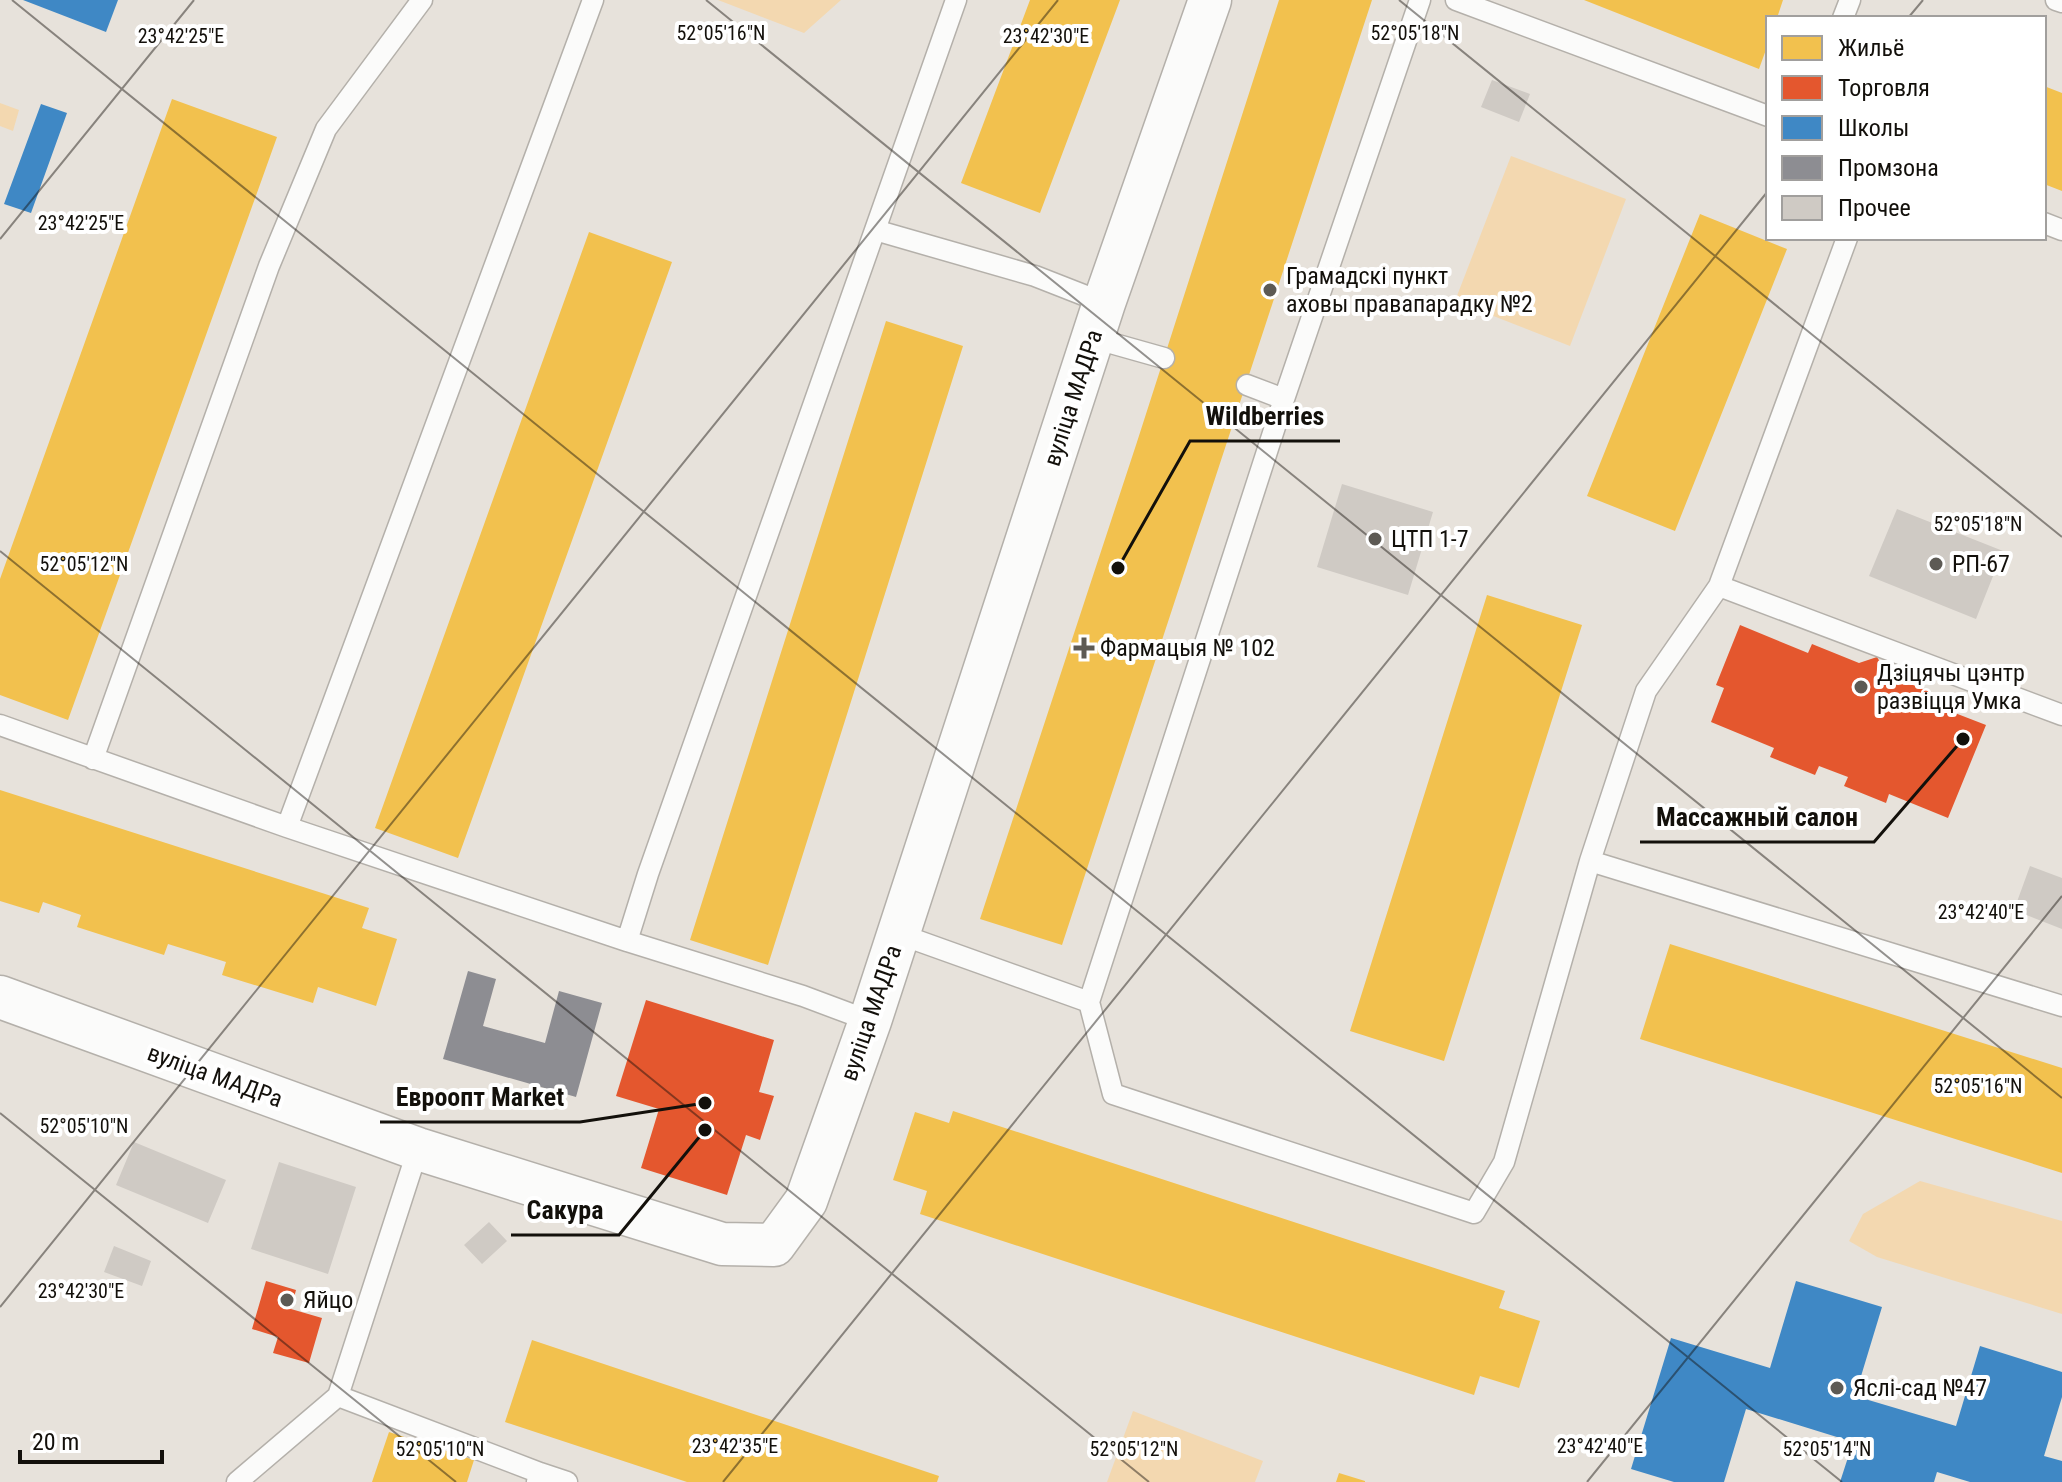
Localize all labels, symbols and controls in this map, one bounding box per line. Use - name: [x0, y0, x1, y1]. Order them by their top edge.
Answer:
- legend: [1766, 16, 2046, 240]
- text: 52°05'16"N: [676, 21, 766, 45]
- text: 52°05'18"N: [1370, 21, 1460, 45]
- text: 23°42'25"E: [138, 24, 224, 48]
- text: 23°42'30"E: [1003, 24, 1089, 48]
- text: Жильё: [1838, 34, 1904, 62]
- text: Торговля: [1838, 74, 1930, 102]
- text: Школы: [1838, 114, 1909, 142]
- text: Промзона: [1838, 154, 1939, 182]
- text: Прочее: [1838, 194, 1911, 222]
- text: 23°42'25"E: [38, 211, 124, 235]
- place label: Грамадскі пункт аховы правапарадку №2: [1286, 262, 1533, 318]
- marker: Грамадскі пункт аховы правапарадку №2: [1261, 281, 1279, 299]
- street label: вуліца МАДРа: [1038, 326, 1108, 470]
- callout: Wildberries: [1190, 391, 1340, 441]
- text: Wildberries: [1206, 401, 1324, 431]
- text: 52°05'18"N: [1933, 512, 2023, 536]
- place label: ЦТП 1-7: [1391, 525, 1469, 553]
- marker: ЦТП 1-7: [1366, 530, 1384, 548]
- place label: РП-67: [1952, 550, 2010, 578]
- text: 52°05'12"N: [39, 552, 129, 576]
- marker: РП-67: [1927, 555, 1945, 573]
- place label: Фармацыя № 102: [1100, 634, 1275, 662]
- marker: Фармацыя № 102: [1075, 639, 1093, 657]
- place label: Дзіцячы цэнтр развіцця Умка: [1877, 659, 2025, 715]
- marker: Дзіцячы цэнтр развіцця Умка: [1852, 678, 1870, 696]
- callout: Массажный салон: [1640, 792, 1874, 842]
- text: Массажный салон: [1656, 802, 1858, 832]
- text: 23°42'40"E: [1938, 900, 2024, 924]
- street label: вуліца МАДРа: [835, 941, 907, 1085]
- street label: вуліца МАДРа: [144, 1039, 286, 1113]
- callout: Евроопт Market: [380, 1072, 580, 1122]
- text: 52°05'16"N: [1933, 1074, 2023, 1098]
- text: Евроопт Market: [396, 1082, 564, 1112]
- text: 52°05'10"N: [39, 1114, 129, 1138]
- callout: Сакура: [511, 1185, 619, 1235]
- text: Сакура: [527, 1195, 603, 1225]
- text: 23°42'30"E: [38, 1279, 124, 1303]
- place label: Яйцо: [303, 1286, 353, 1314]
- marker: Яйцо: [278, 1291, 296, 1309]
- place label: Яслі-сад №47: [1853, 1374, 1987, 1402]
- marker: Яслі-сад №47: [1828, 1379, 1846, 1397]
- scale bar: [20, 1414, 162, 1464]
- text: 20 m: [32, 1428, 79, 1456]
- text: 23°42'35"E: [692, 1434, 778, 1458]
- text: 23°42'40"E: [1557, 1434, 1643, 1458]
- text: 52°05'10"N: [395, 1437, 485, 1461]
- text: 52°05'12"N: [1089, 1437, 1179, 1461]
- text: 52°05'14"N: [1782, 1437, 1872, 1461]

